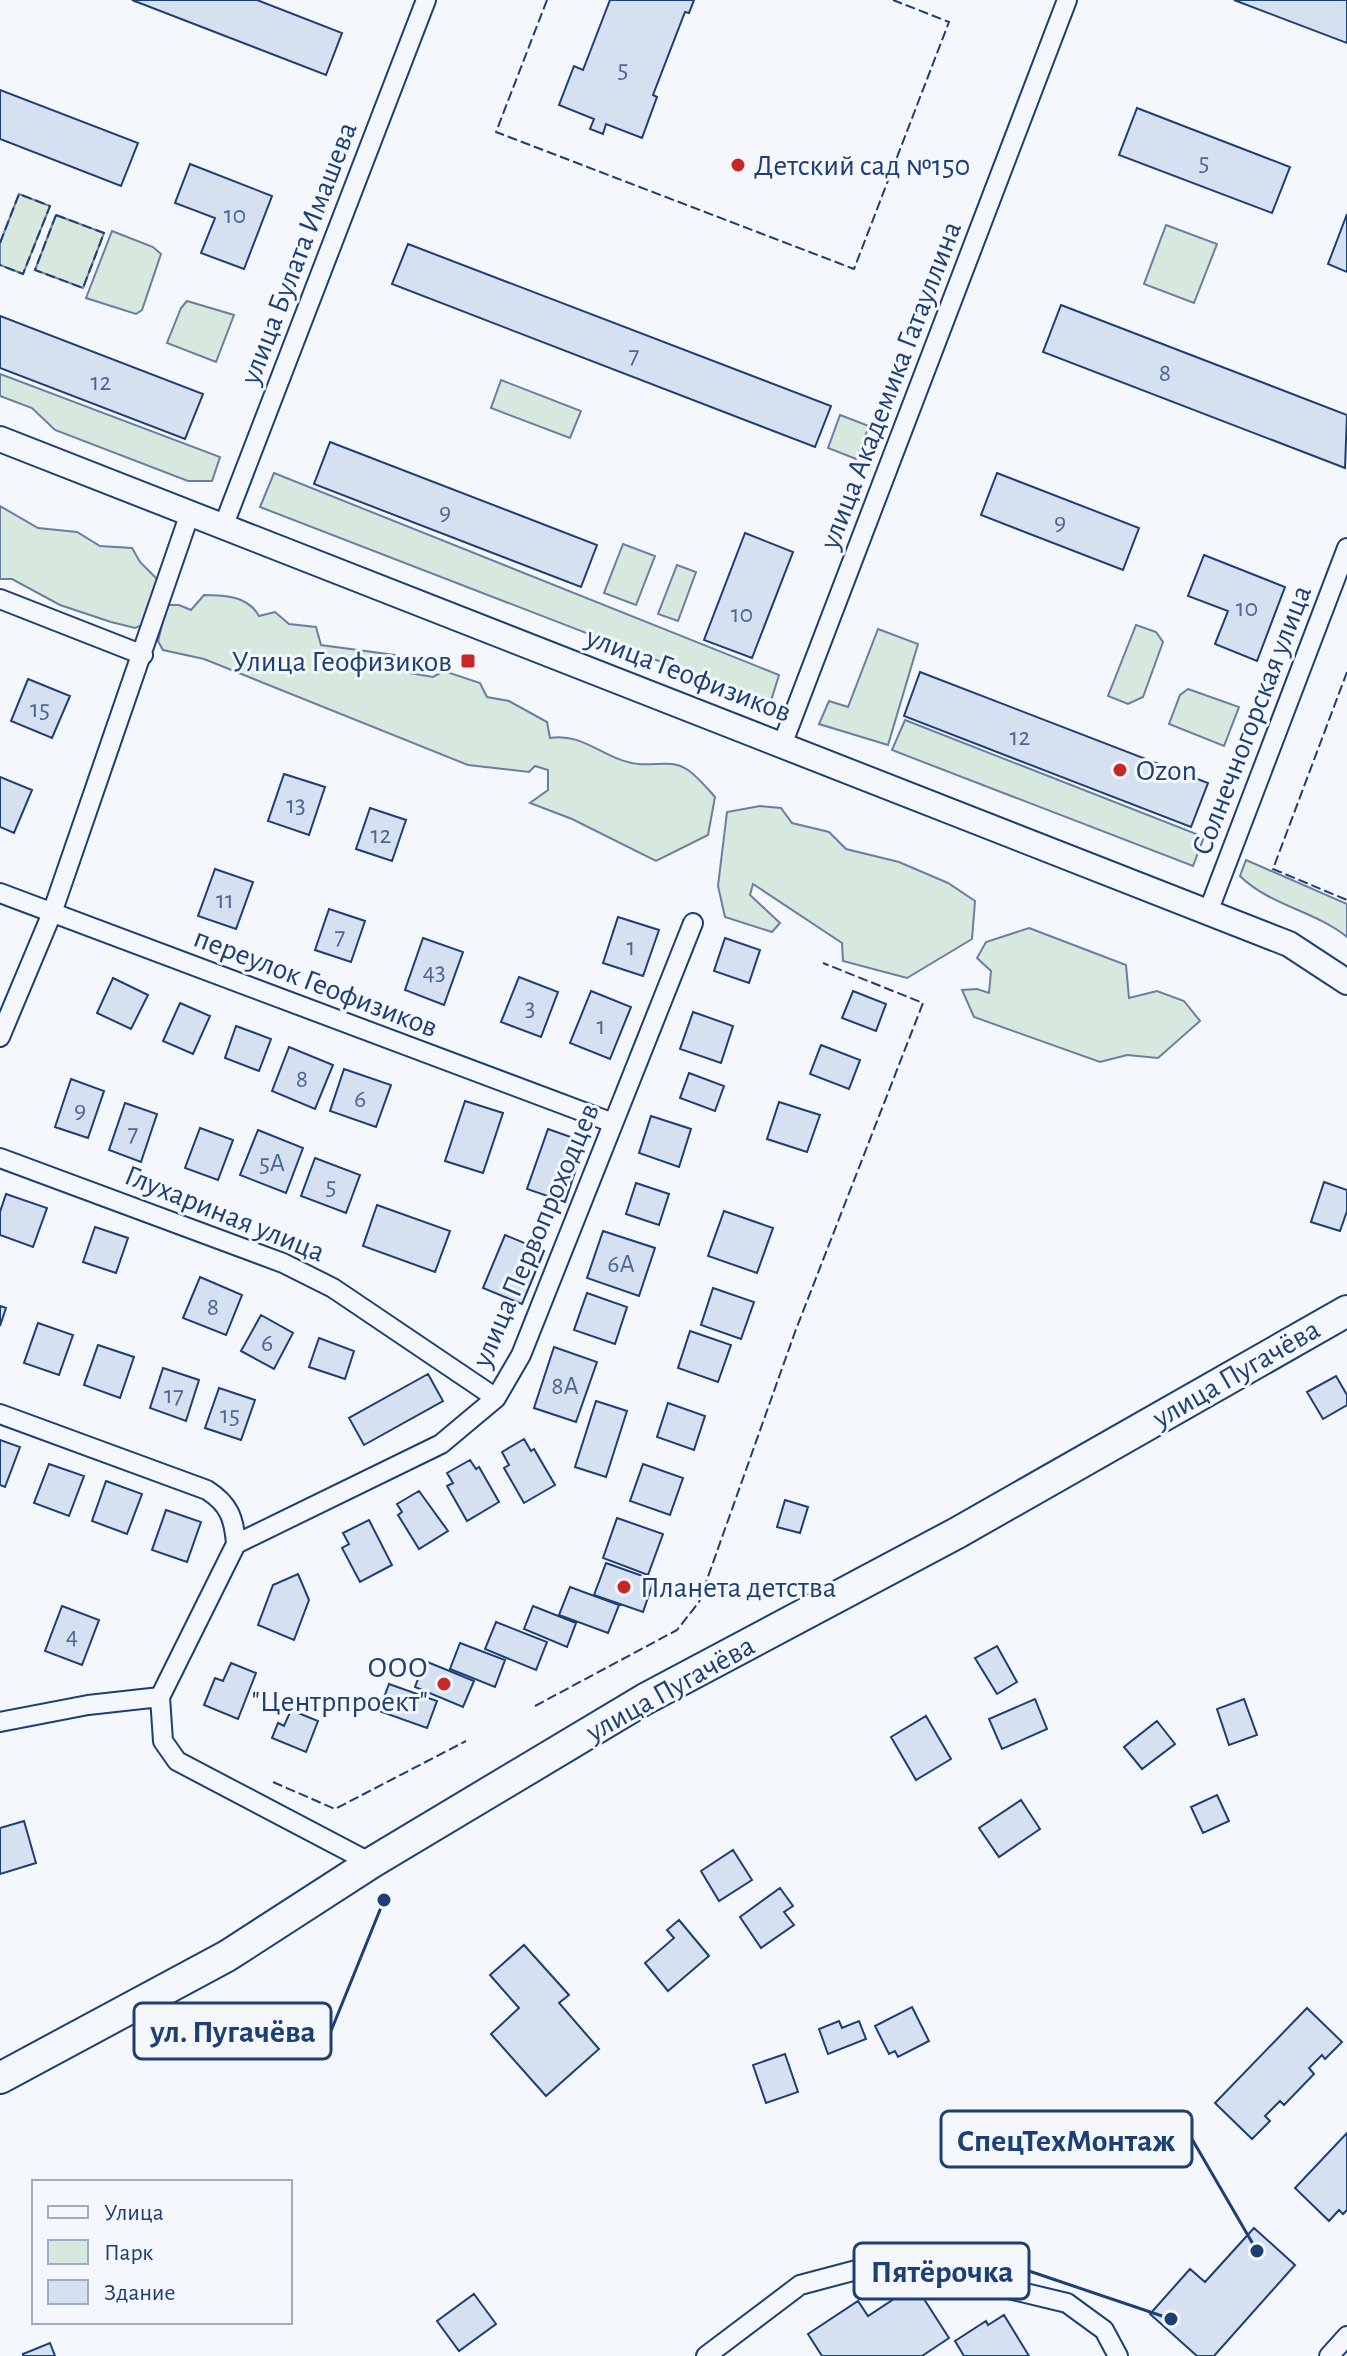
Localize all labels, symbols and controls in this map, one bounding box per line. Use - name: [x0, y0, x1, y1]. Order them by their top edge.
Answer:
- house number: 5: [618, 56, 628, 82]
- street label: улица Булата Имашева: [235, 118, 363, 389]
- house number: 5: [1199, 149, 1209, 175]
- place label: Детский сад №150: [754, 151, 970, 181]
- marker: Детский сад №150: [729, 156, 747, 174]
- house number: 10: [224, 202, 246, 228]
- street label: улица Академика Гатауллина: [814, 217, 967, 554]
- house number: 7: [629, 342, 640, 368]
- house number: 8: [1159, 360, 1171, 386]
- house number: 12: [91, 369, 112, 395]
- house number: 9: [439, 499, 451, 525]
- house number: 9: [1054, 509, 1066, 535]
- street label: Солнечногорская улица: [1187, 581, 1317, 859]
- house number: 10: [1236, 595, 1258, 621]
- house number: 10: [731, 601, 753, 627]
- street label: улица Геофизиков: [581, 622, 795, 728]
- place label: Улица Геофизиков: [232, 647, 452, 677]
- marker: Улица Геофизиков: [459, 652, 477, 670]
- house number: 15: [30, 696, 50, 722]
- house number: 12: [1010, 724, 1031, 750]
- place label: Ozon: [1136, 756, 1197, 786]
- marker: Ozon: [1111, 761, 1129, 779]
- house number: 13: [286, 792, 306, 818]
- house number: 12: [371, 822, 392, 848]
- house number: 11: [216, 887, 234, 913]
- street label: переулок Геофизиков: [190, 923, 442, 1043]
- house number: 7: [335, 923, 346, 949]
- house number: 1: [627, 934, 635, 960]
- house number: 43: [422, 959, 446, 985]
- house number: 3: [525, 995, 535, 1021]
- house number: 1: [597, 1013, 605, 1039]
- house number: 8: [296, 1066, 308, 1092]
- house number: 6: [354, 1086, 366, 1112]
- house number: 9: [74, 1097, 86, 1123]
- street label: улица Первопроходцев: [466, 1099, 605, 1373]
- house number: 7: [128, 1120, 139, 1146]
- house number: 5А: [259, 1150, 285, 1176]
- street label: Глухариная улица: [120, 1160, 329, 1268]
- house number: 5: [326, 1173, 336, 1199]
- house number: 6А: [607, 1251, 635, 1277]
- house number: 8: [207, 1294, 219, 1320]
- street label: улица Пугачёва: [1147, 1314, 1325, 1434]
- house number: 6: [261, 1330, 273, 1356]
- house number: 8А: [551, 1373, 579, 1399]
- house number: 17: [164, 1382, 184, 1408]
- house number: 15: [220, 1402, 240, 1428]
- place label: Планета детства: [640, 1573, 836, 1603]
- marker: Планета детства: [615, 1578, 633, 1596]
- house number: 4: [66, 1623, 78, 1649]
- street label: улица Пугачёва: [580, 1630, 760, 1748]
- place label: ООО "Центрпроект": [251, 1653, 428, 1717]
- marker: ООО "Центрпроект": [435, 1675, 453, 1693]
- callout: ул. Пугачёва: [134, 2003, 331, 2059]
- text: ул. Пугачёва: [149, 2016, 316, 2048]
- callout: СпецТехМонтаж: [941, 2111, 1192, 2167]
- text: СпецТехМонтаж: [957, 2125, 1175, 2157]
- legend: [32, 2180, 292, 2324]
- text: Улица: [104, 2201, 164, 2225]
- text: Парк: [104, 2241, 153, 2265]
- callout: Пятёрочка: [854, 2243, 1029, 2299]
- text: Пятёрочка: [871, 2256, 1013, 2288]
- text: Здание: [104, 2281, 175, 2305]

